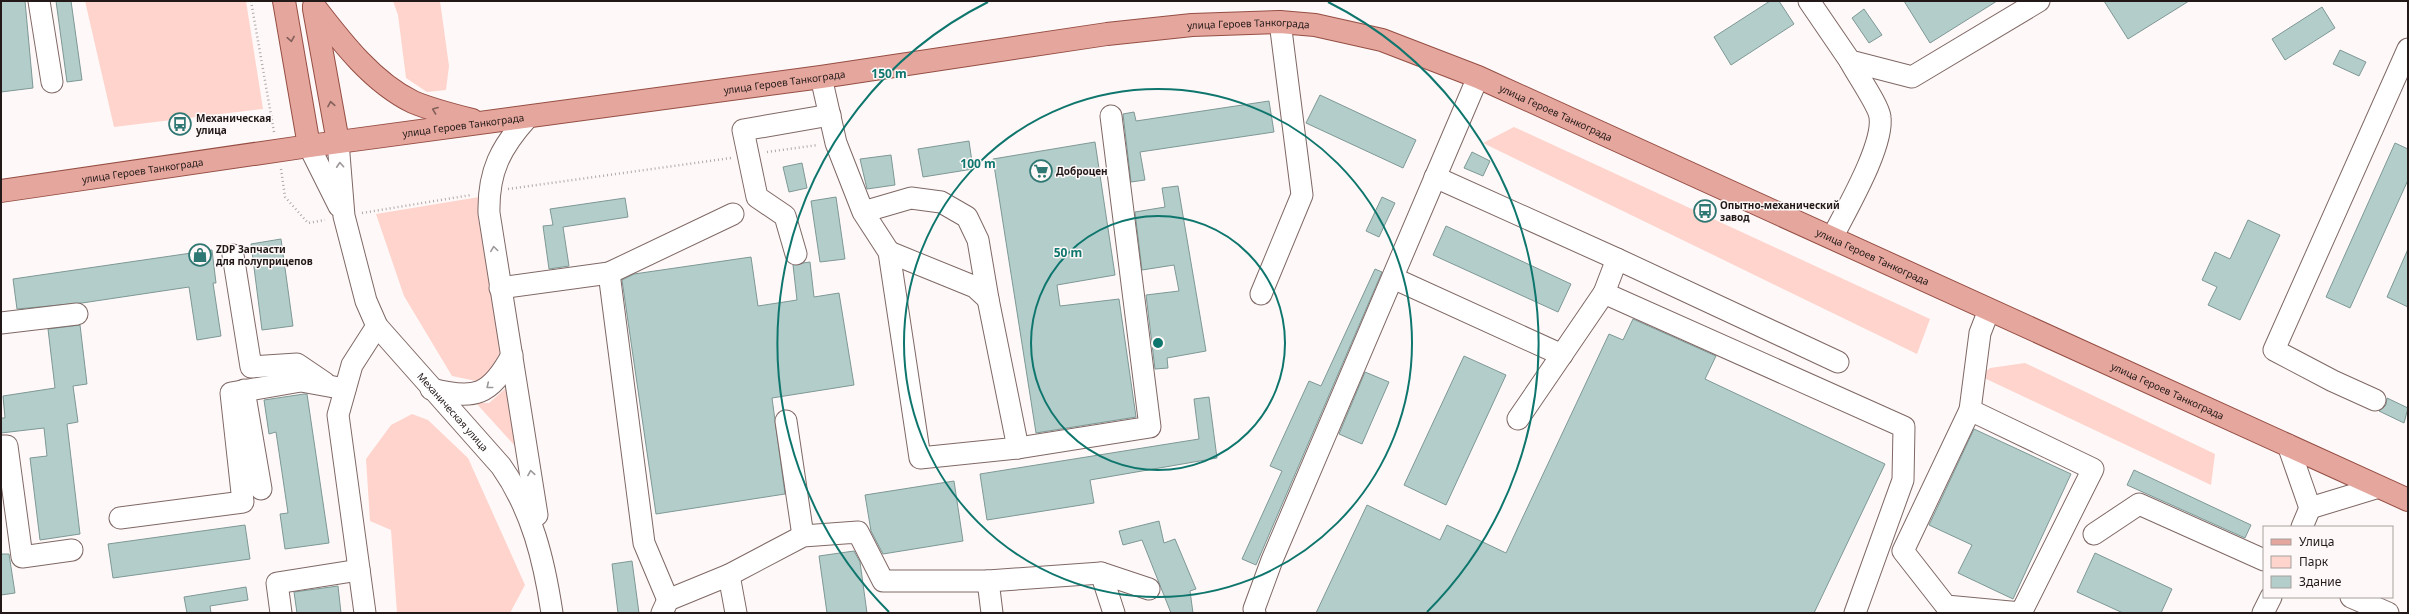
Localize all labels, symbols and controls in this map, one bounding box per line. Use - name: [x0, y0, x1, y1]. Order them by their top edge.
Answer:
- street label: улица Героев Танкограда: [1186, 15, 1310, 32]
- one-way arrow: [286, 36, 294, 43]
- text: 150 m: [871, 65, 907, 82]
- street label: улица Героев Танкограда: [723, 66, 846, 97]
- street label: улица Героев Танкограда: [1497, 81, 1615, 144]
- one-way arrow: [328, 101, 336, 107]
- one-way arrow: [432, 107, 439, 115]
- street label: улица Героев Танкограда: [402, 110, 525, 140]
- bus stop icon: Механическая улица: [167, 111, 193, 137]
- place label: Механическая улица: [195, 111, 271, 137]
- street label: улица Героев Танкограда: [81, 155, 204, 186]
- text: 100 m: [960, 155, 996, 172]
- supermarket icon: Доброцен: [1028, 158, 1054, 184]
- one-way arrow: [336, 162, 345, 168]
- place label: Доброцен: [1056, 164, 1108, 178]
- bus stop icon: Опытно-механический завод: [1692, 198, 1718, 224]
- place label: Опытно-механический завод: [1720, 198, 1840, 224]
- street label: улица Героев Танкограда: [1814, 225, 1931, 288]
- shop icon: ZDP Запчасти для полуприцепов: [187, 242, 213, 268]
- place label: ZDP Запчасти для полуприцепов: [216, 242, 313, 268]
- text: 50 m: [1054, 244, 1082, 261]
- one-way arrow: [490, 246, 499, 252]
- centre of rings: [1151, 336, 1165, 350]
- street label: улица Героев Танкограда: [2109, 359, 2226, 422]
- street label: Механическая улица: [414, 369, 492, 454]
- one-way arrow: [486, 381, 494, 388]
- one-way arrow: [527, 470, 535, 476]
- legend: [2263, 526, 2393, 598]
- text: Улица: [2299, 533, 2334, 550]
- text: Парк: [2299, 553, 2329, 570]
- text: Здание: [2299, 573, 2342, 590]

